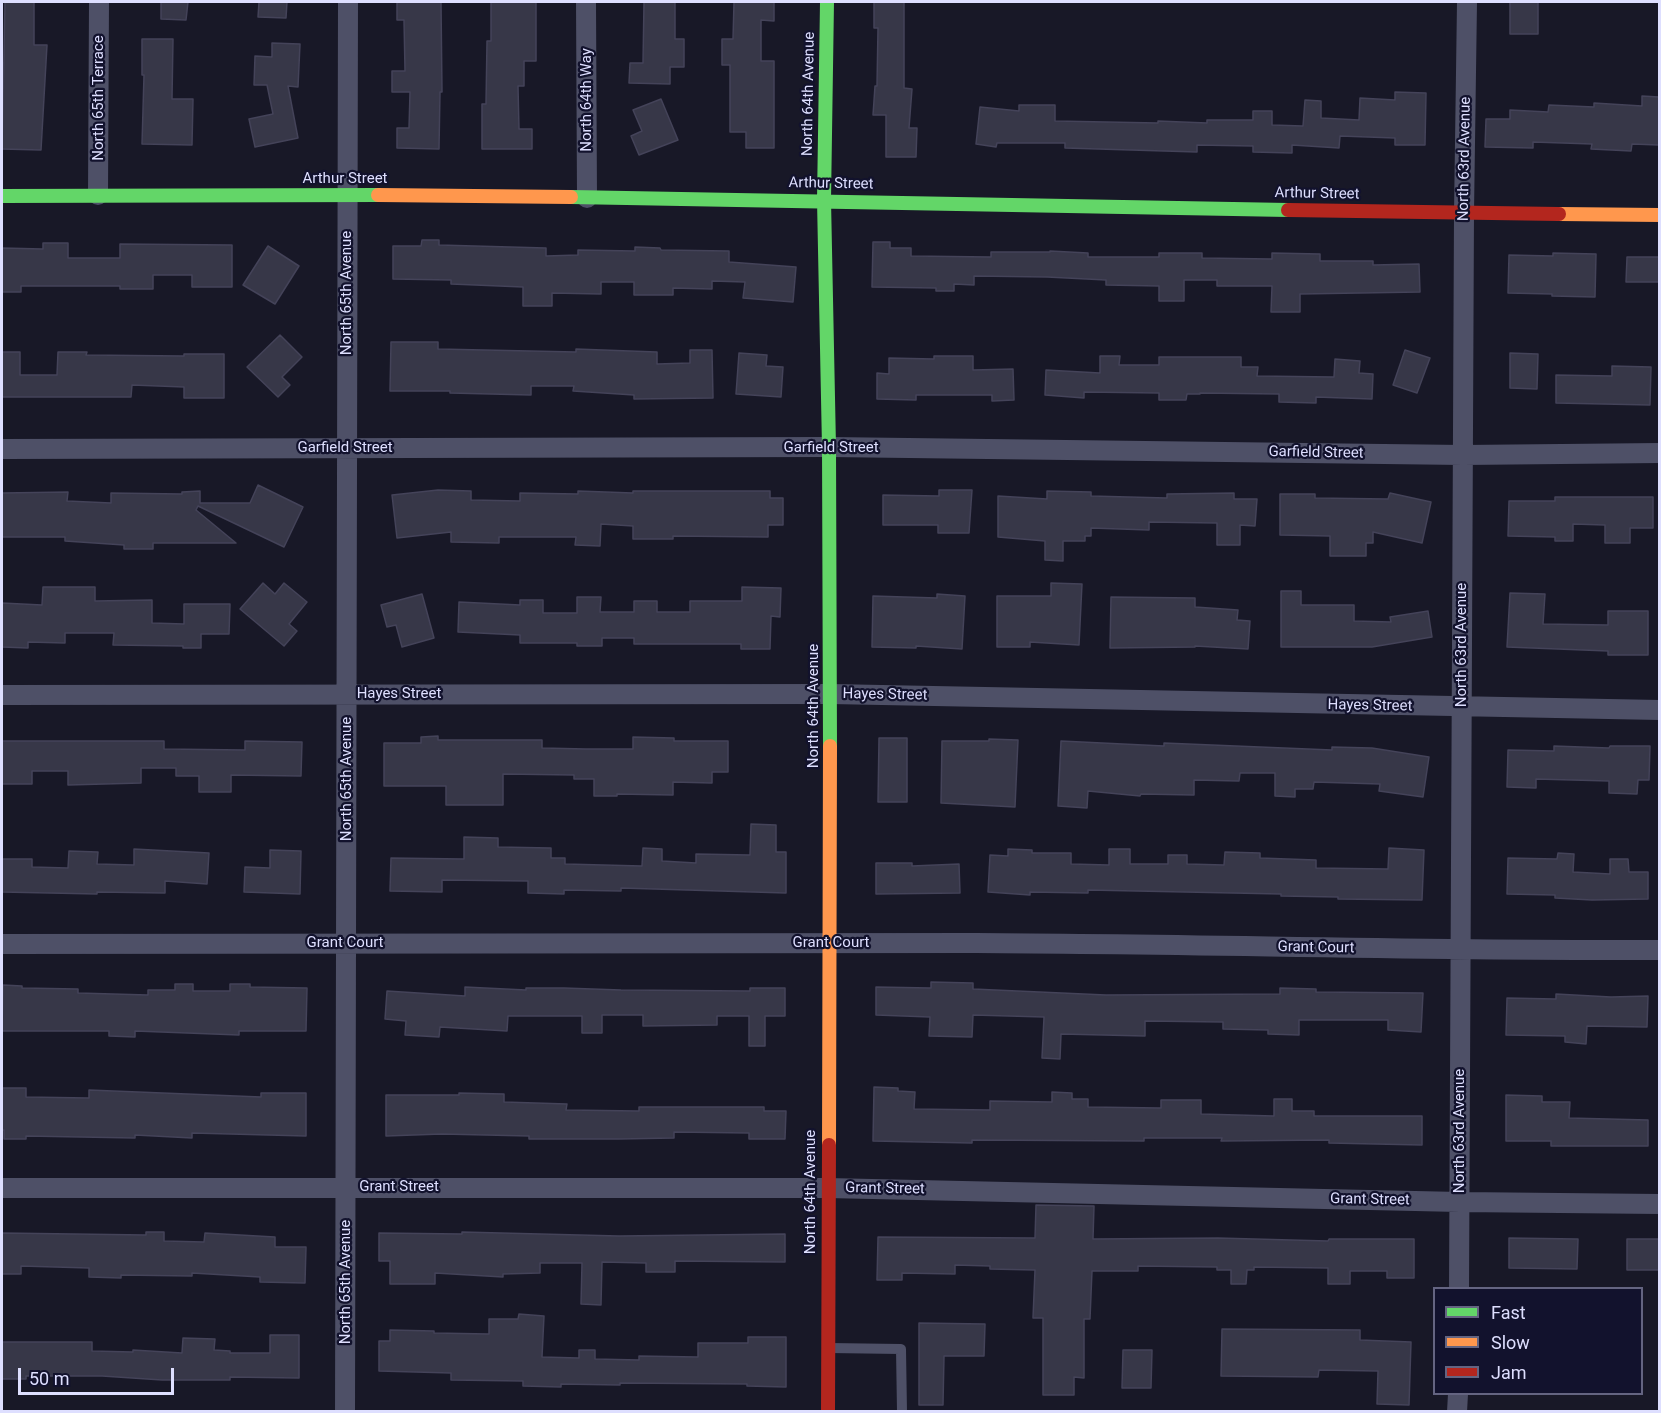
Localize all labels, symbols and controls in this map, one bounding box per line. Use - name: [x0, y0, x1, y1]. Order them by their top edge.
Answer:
- street label: North 64th Avenue: [799, 32, 819, 156]
- street label: North 65th Terrace: [90, 35, 108, 161]
- street label: North 64th Way: [578, 48, 596, 152]
- street label: North 63rd Avenue: [1455, 97, 1475, 221]
- street label: Arthur Street: [302, 170, 388, 188]
- street label: Arthur Street: [788, 174, 874, 194]
- street label: Arthur Street: [1274, 184, 1360, 204]
- street label: North 65th Avenue: [338, 231, 356, 355]
- street label: Garfield Street: [297, 439, 393, 457]
- street label: Garfield Street: [783, 439, 879, 457]
- street label: Garfield Street: [1268, 443, 1364, 463]
- street label: North 63rd Avenue: [1453, 583, 1471, 707]
- street label: North 64th Avenue: [805, 644, 823, 768]
- street label: Hayes Street: [357, 685, 441, 703]
- street label: Hayes Street: [842, 685, 928, 705]
- street label: Hayes Street: [1327, 696, 1413, 716]
- street label: North 65th Avenue: [338, 717, 356, 841]
- street label: Grant Court: [306, 934, 384, 952]
- street label: Grant Court: [792, 934, 870, 952]
- street label: Grant Court: [1277, 938, 1355, 958]
- street label: North 63rd Avenue: [1451, 1069, 1469, 1193]
- street label: North 64th Avenue: [802, 1130, 820, 1254]
- street label: Grant Street: [359, 1178, 439, 1196]
- street label: Grant Street: [845, 1179, 925, 1199]
- street label: Grant Street: [1330, 1190, 1410, 1210]
- street label: North 65th Avenue: [337, 1220, 355, 1344]
- legend: [1433, 1287, 1643, 1395]
- text: Fast: [1491, 1302, 1526, 1323]
- text: Slow: [1491, 1332, 1530, 1353]
- scale bar: [21, 1356, 177, 1394]
- text: Jam: [1491, 1362, 1527, 1383]
- text: 50 m: [29, 1368, 69, 1389]

